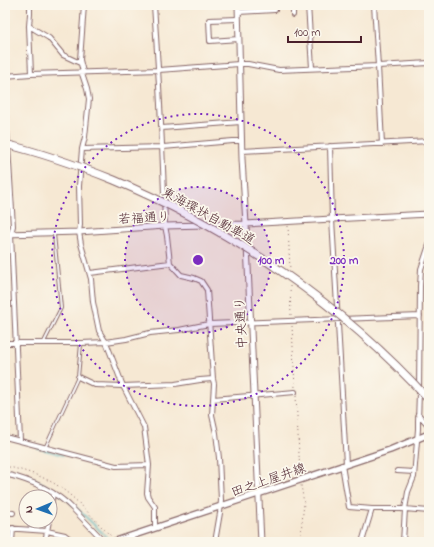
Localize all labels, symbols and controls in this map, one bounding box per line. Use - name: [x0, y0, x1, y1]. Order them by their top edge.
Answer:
- scale bar: [288, 18, 361, 44]
- text: 100 m: [294, 24, 321, 42]
- street label: 東海環状自動車道: [158, 183, 258, 250]
- street label: 若福通り: [118, 208, 171, 229]
- text: 100 m: [258, 252, 285, 270]
- text: 200 m: [329, 252, 359, 270]
- centre of rings: [191, 253, 205, 267]
- street label: 中央通り: [231, 296, 252, 349]
- street label: 田之上屋井線: [229, 458, 309, 502]
- north arrow: [18, 489, 58, 529]
- text: N: [21, 505, 37, 513]

